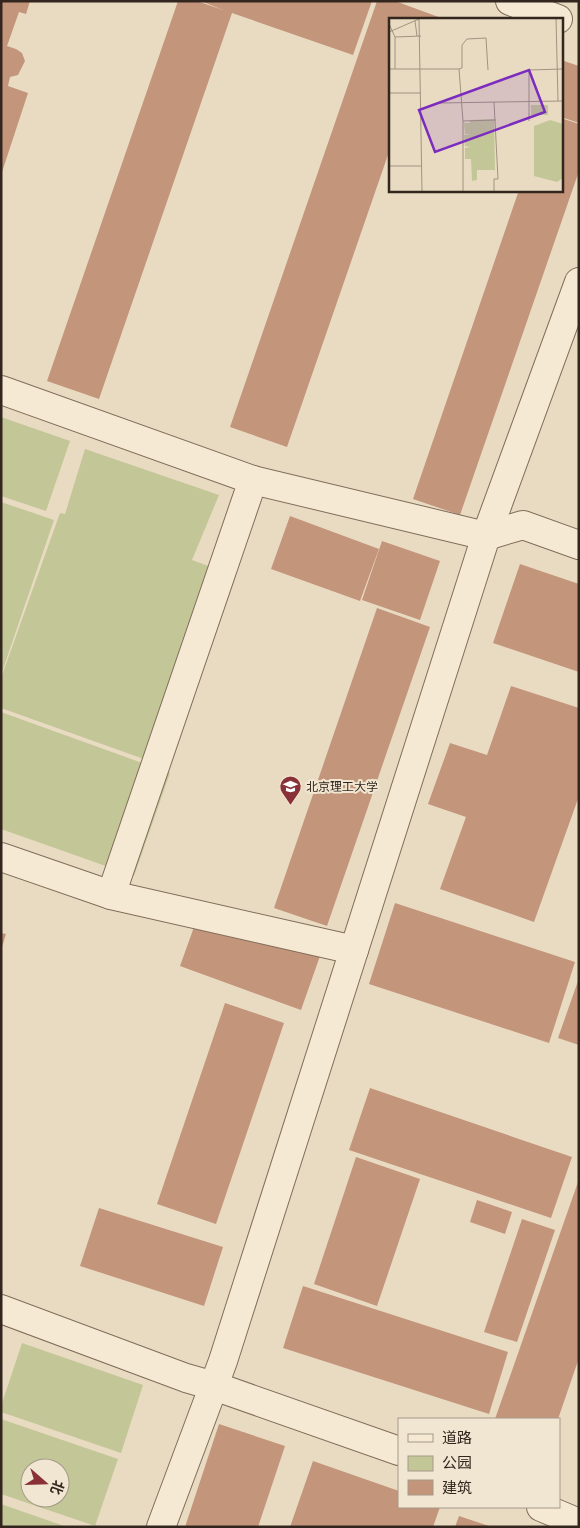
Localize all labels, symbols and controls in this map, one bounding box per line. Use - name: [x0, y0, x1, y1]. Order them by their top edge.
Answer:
- inset map: [389, 18, 562, 191]
- school or university icon: 北京理工大学: [278, 774, 302, 805]
- place label: 北京理工大学: [306, 779, 378, 794]
- legend: [398, 1418, 560, 1508]
- text: 道路: [442, 1427, 472, 1447]
- text: 公园: [442, 1452, 472, 1472]
- north arrow: [20, 1458, 70, 1508]
- text: 建筑: [442, 1477, 472, 1497]
- text: 北: [46, 1478, 69, 1497]

